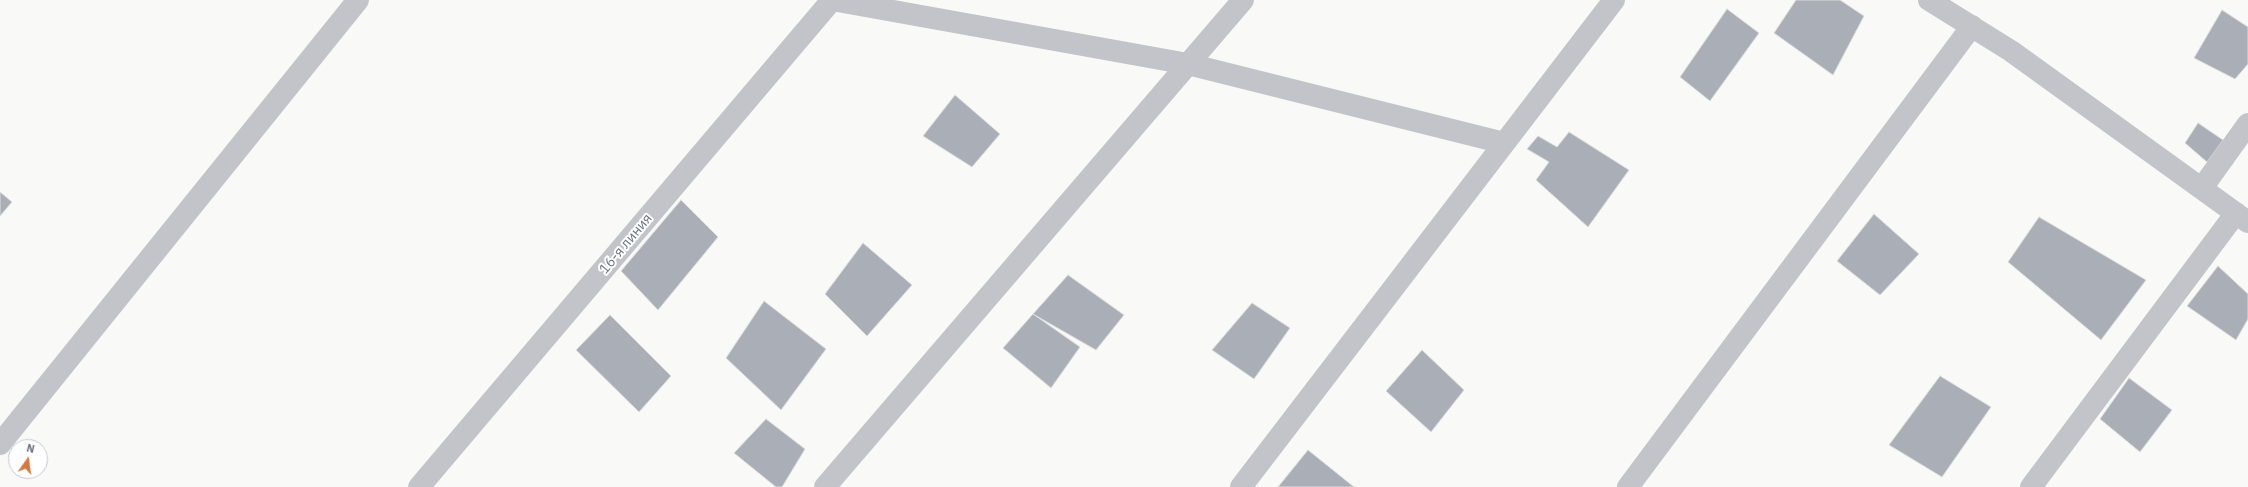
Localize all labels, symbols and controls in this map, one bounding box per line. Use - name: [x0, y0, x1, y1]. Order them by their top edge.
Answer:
- street label: 16-я линия: [596, 211, 656, 277]
- north arrow: [8, 439, 48, 479]
- text: N: [25, 441, 36, 456]

